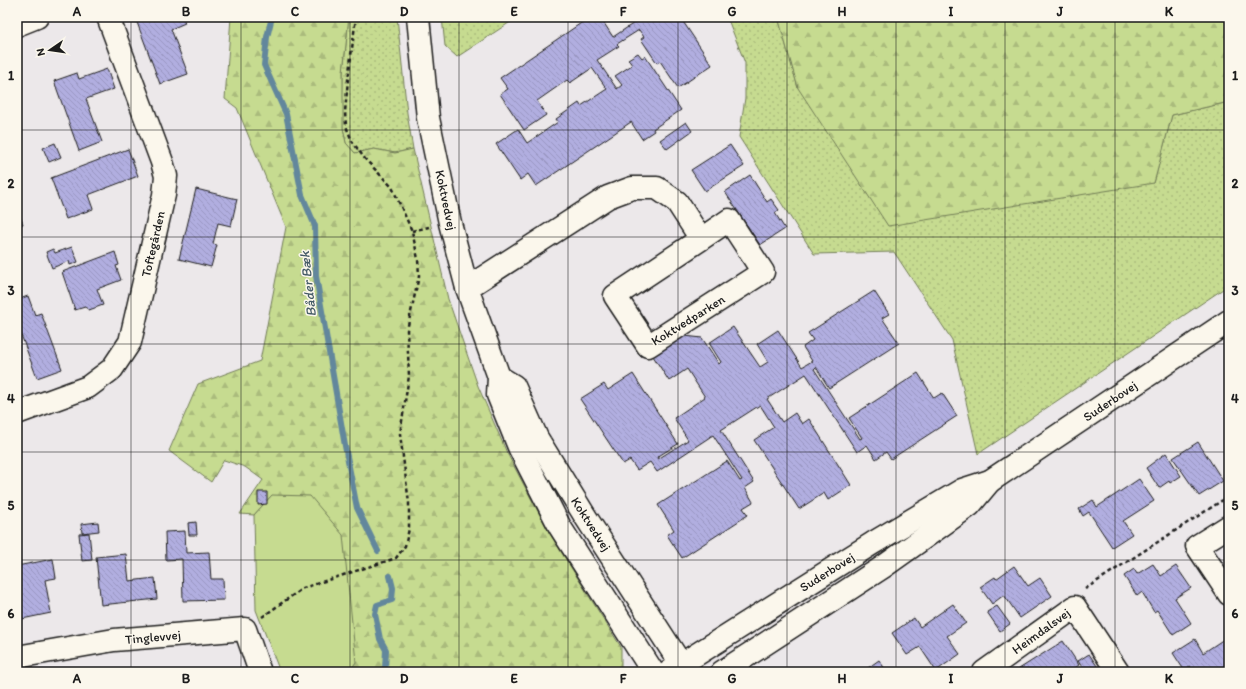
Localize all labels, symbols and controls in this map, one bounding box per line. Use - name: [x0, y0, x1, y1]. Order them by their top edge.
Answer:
- text: A: [72, 4, 82, 19]
- text: B: [182, 4, 191, 19]
- text: C: [291, 4, 300, 19]
- text: D: [400, 4, 409, 19]
- text: E: [510, 4, 518, 19]
- text: F: [620, 4, 627, 19]
- text: G: [728, 4, 737, 19]
- text: H: [838, 4, 847, 19]
- text: I: [949, 4, 954, 19]
- text: J: [1056, 4, 1064, 19]
- text: K: [1165, 4, 1174, 19]
- north arrow: [30, 30, 70, 70]
- text: N: [34, 47, 48, 57]
- text: 1: [8, 68, 14, 83]
- text: 1: [1232, 68, 1238, 83]
- street label: Koktvedvej: [432, 168, 460, 232]
- text: 2: [8, 176, 15, 191]
- text: 2: [1232, 176, 1239, 191]
- street label: Toftegården: [138, 209, 168, 279]
- water label: Båder Bæk: [296, 250, 320, 318]
- text: 3: [7, 283, 15, 298]
- text: 3: [1231, 283, 1239, 298]
- street label: Koktvedparken: [648, 291, 728, 349]
- street label: Suderbovej: [1080, 378, 1140, 424]
- text: 4: [7, 391, 15, 406]
- text: 4: [1231, 391, 1239, 406]
- street label: Koktvedvej: [568, 494, 614, 554]
- text: 5: [8, 498, 15, 513]
- text: 5: [1232, 498, 1239, 513]
- street label: Suderbovej: [797, 549, 857, 595]
- street label: Heimdalsvej: [1009, 605, 1073, 657]
- text: 6: [8, 606, 15, 621]
- text: 6: [1232, 606, 1239, 621]
- street label: Tinglevvej: [124, 627, 182, 647]
- text: A: [72, 671, 82, 686]
- text: B: [182, 671, 191, 686]
- text: C: [291, 671, 300, 686]
- text: D: [400, 671, 409, 686]
- text: E: [510, 671, 518, 686]
- text: F: [620, 671, 627, 686]
- text: G: [728, 671, 737, 686]
- text: H: [838, 671, 847, 686]
- text: I: [949, 671, 954, 686]
- text: J: [1056, 671, 1064, 686]
- text: K: [1165, 671, 1174, 686]

